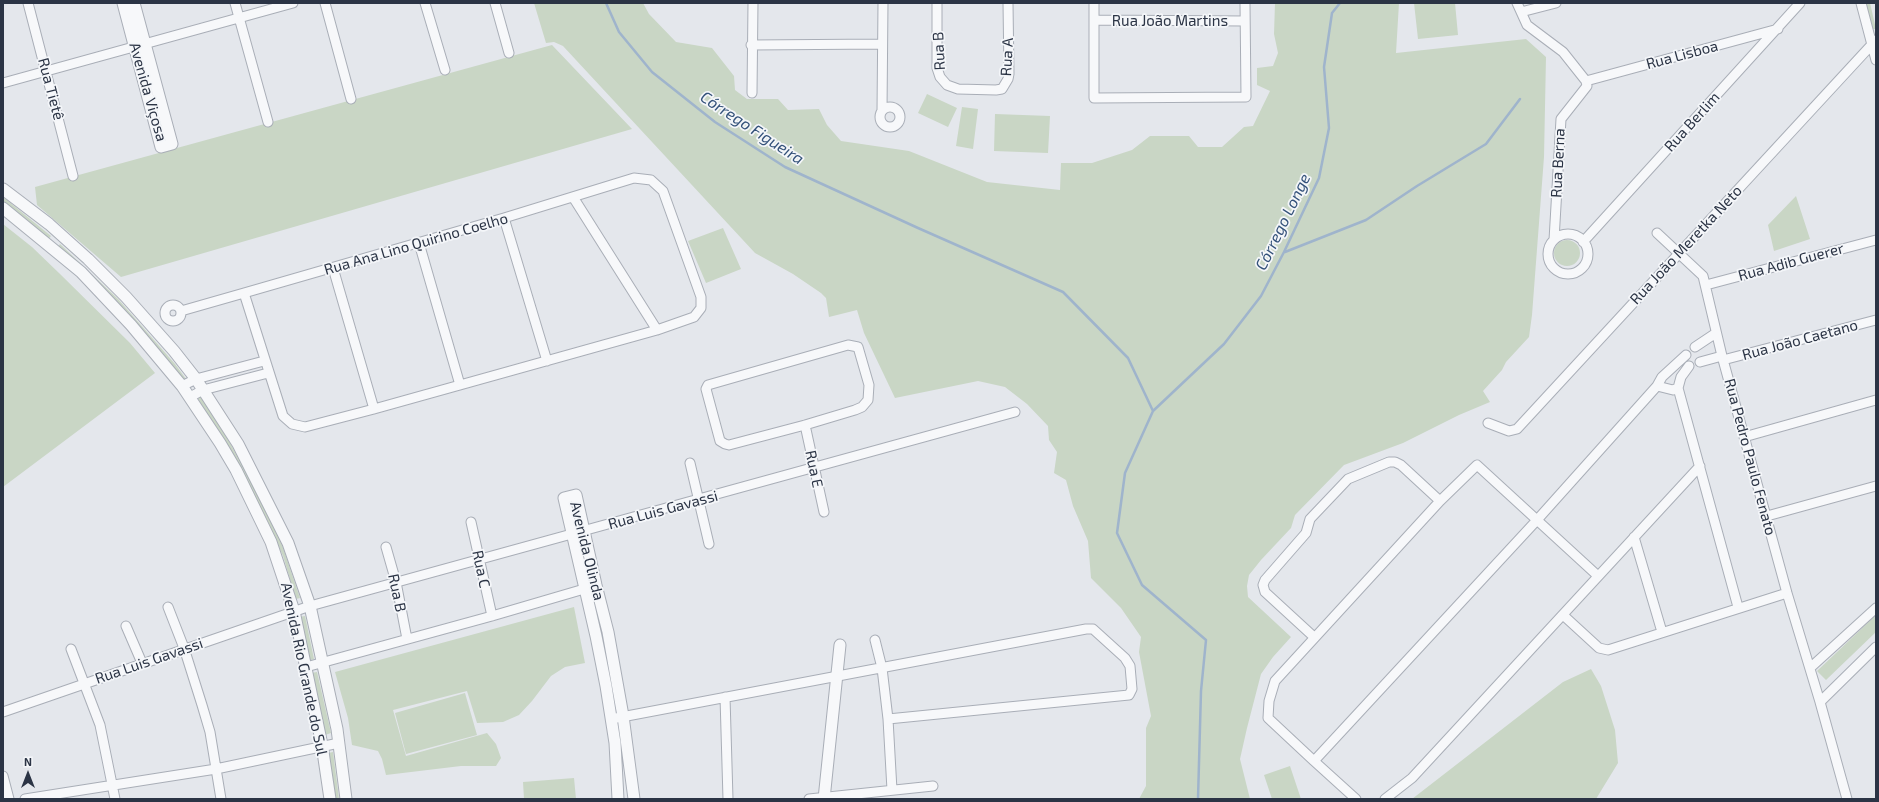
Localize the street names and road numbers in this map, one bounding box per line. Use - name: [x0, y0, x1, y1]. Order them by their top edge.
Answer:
- street label: Rua João Martins: [1112, 12, 1228, 30]
- street label: Rua B: [929, 31, 949, 71]
- street label: Rua A: [997, 37, 1017, 77]
- street label: Rua Lisboa: [1644, 37, 1720, 73]
- street label: Avenida Viçosa: [125, 40, 171, 144]
- street label: Rua Tietê: [34, 56, 68, 122]
- street label: Rua Berlim: [1661, 88, 1723, 156]
- street label: Rua Berna: [1547, 128, 1569, 198]
- street label: Rua João Meretka Neto: [1626, 182, 1746, 308]
- street label: Rua Ana Lino Quirino Coelho: [322, 209, 510, 279]
- street label: Rua Adib Guerer: [1736, 239, 1846, 285]
- street label: Rua João Caetano: [1740, 316, 1860, 364]
- street label: Rua Pedro Paulo Fenato: [1720, 377, 1780, 537]
- street label: Rua E: [801, 449, 827, 489]
- street label: Rua Luis Gavassi: [606, 487, 720, 533]
- street label: Avenida Olinda: [566, 500, 608, 602]
- street label: Rua C: [468, 549, 494, 589]
- street label: Rua B: [384, 572, 410, 614]
- street label: Avenida Rio Grande do Sul: [277, 581, 331, 757]
- street label: Rua Luis Gavassi: [93, 634, 205, 688]

